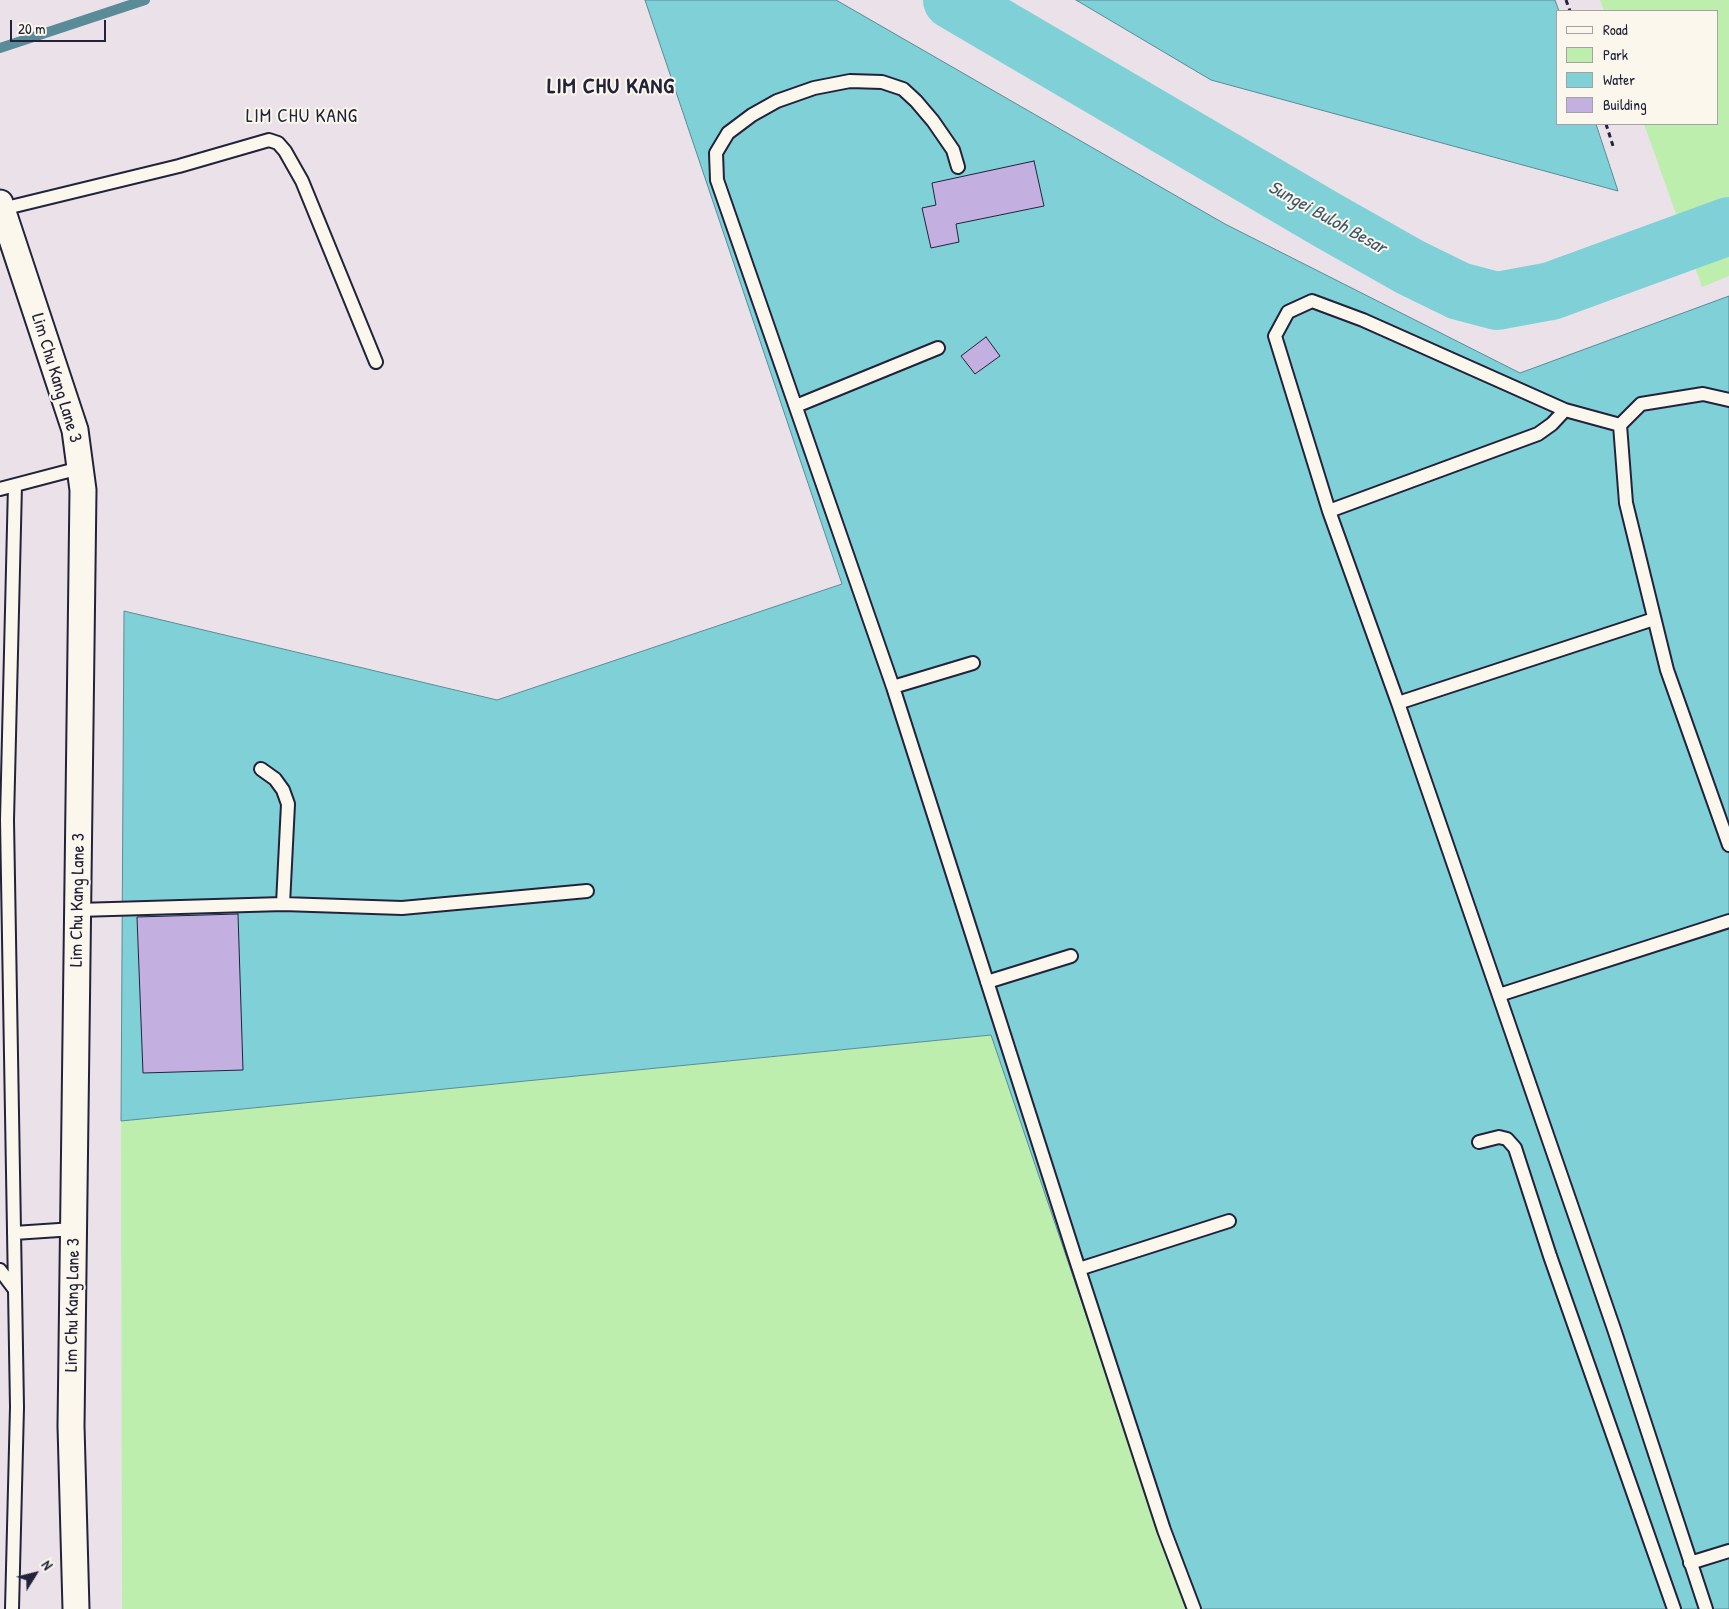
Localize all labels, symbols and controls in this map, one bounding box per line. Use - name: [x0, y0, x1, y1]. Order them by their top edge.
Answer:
- scale bar: [12, 10, 109, 42]
- legend: [1556, 10, 1719, 125]
- text: 20 m: [18, 18, 45, 39]
- text: Road: [1603, 19, 1628, 40]
- text: Park: [1603, 44, 1628, 65]
- text: Water: [1603, 69, 1635, 90]
- district label: LIM CHU KANG: [546, 74, 676, 100]
- text: Building: [1603, 94, 1647, 115]
- district label: LIM CHU KANG: [245, 106, 359, 128]
- water label: Sungei Buloh Besar: [1264, 176, 1390, 260]
- street label: Lim Chu Kang Lane 3: [26, 311, 86, 445]
- street label: Lim Chu Kang Lane 3: [66, 833, 90, 967]
- street label: Lim Chu Kang Lane 3: [61, 1238, 85, 1372]
- north arrow: [10, 1549, 60, 1599]
- text: N: [38, 1556, 57, 1573]

